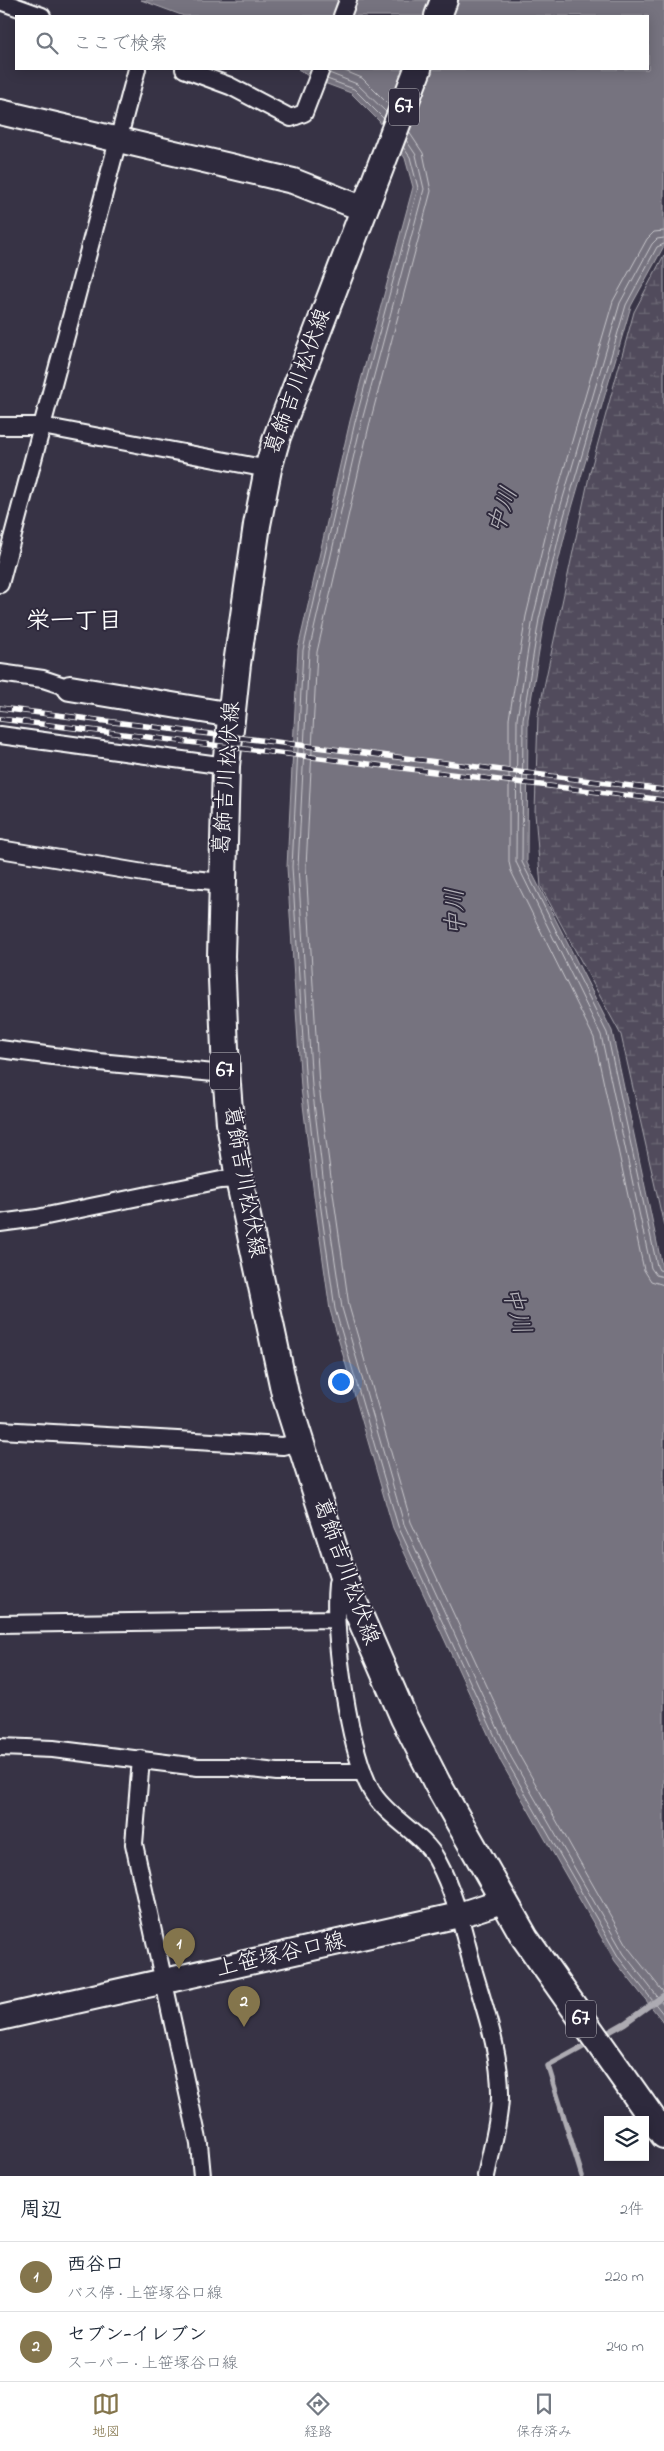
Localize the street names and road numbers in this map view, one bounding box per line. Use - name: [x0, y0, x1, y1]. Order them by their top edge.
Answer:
- road number: 67: [389, 88, 419, 125]
- street label: 葛飾吉川松伏線: [258, 304, 340, 460]
- street label: 葛飾吉川松伏線: [207, 700, 249, 856]
- road number: 67: [210, 1052, 240, 1090]
- street label: 葛飾吉川松伏線: [214, 1103, 272, 1261]
- street label: 葛飾吉川松伏線: [304, 1494, 386, 1650]
- street label: 上笹塚谷口線: [213, 1926, 349, 1986]
- road number: 67: [566, 2000, 596, 2038]

